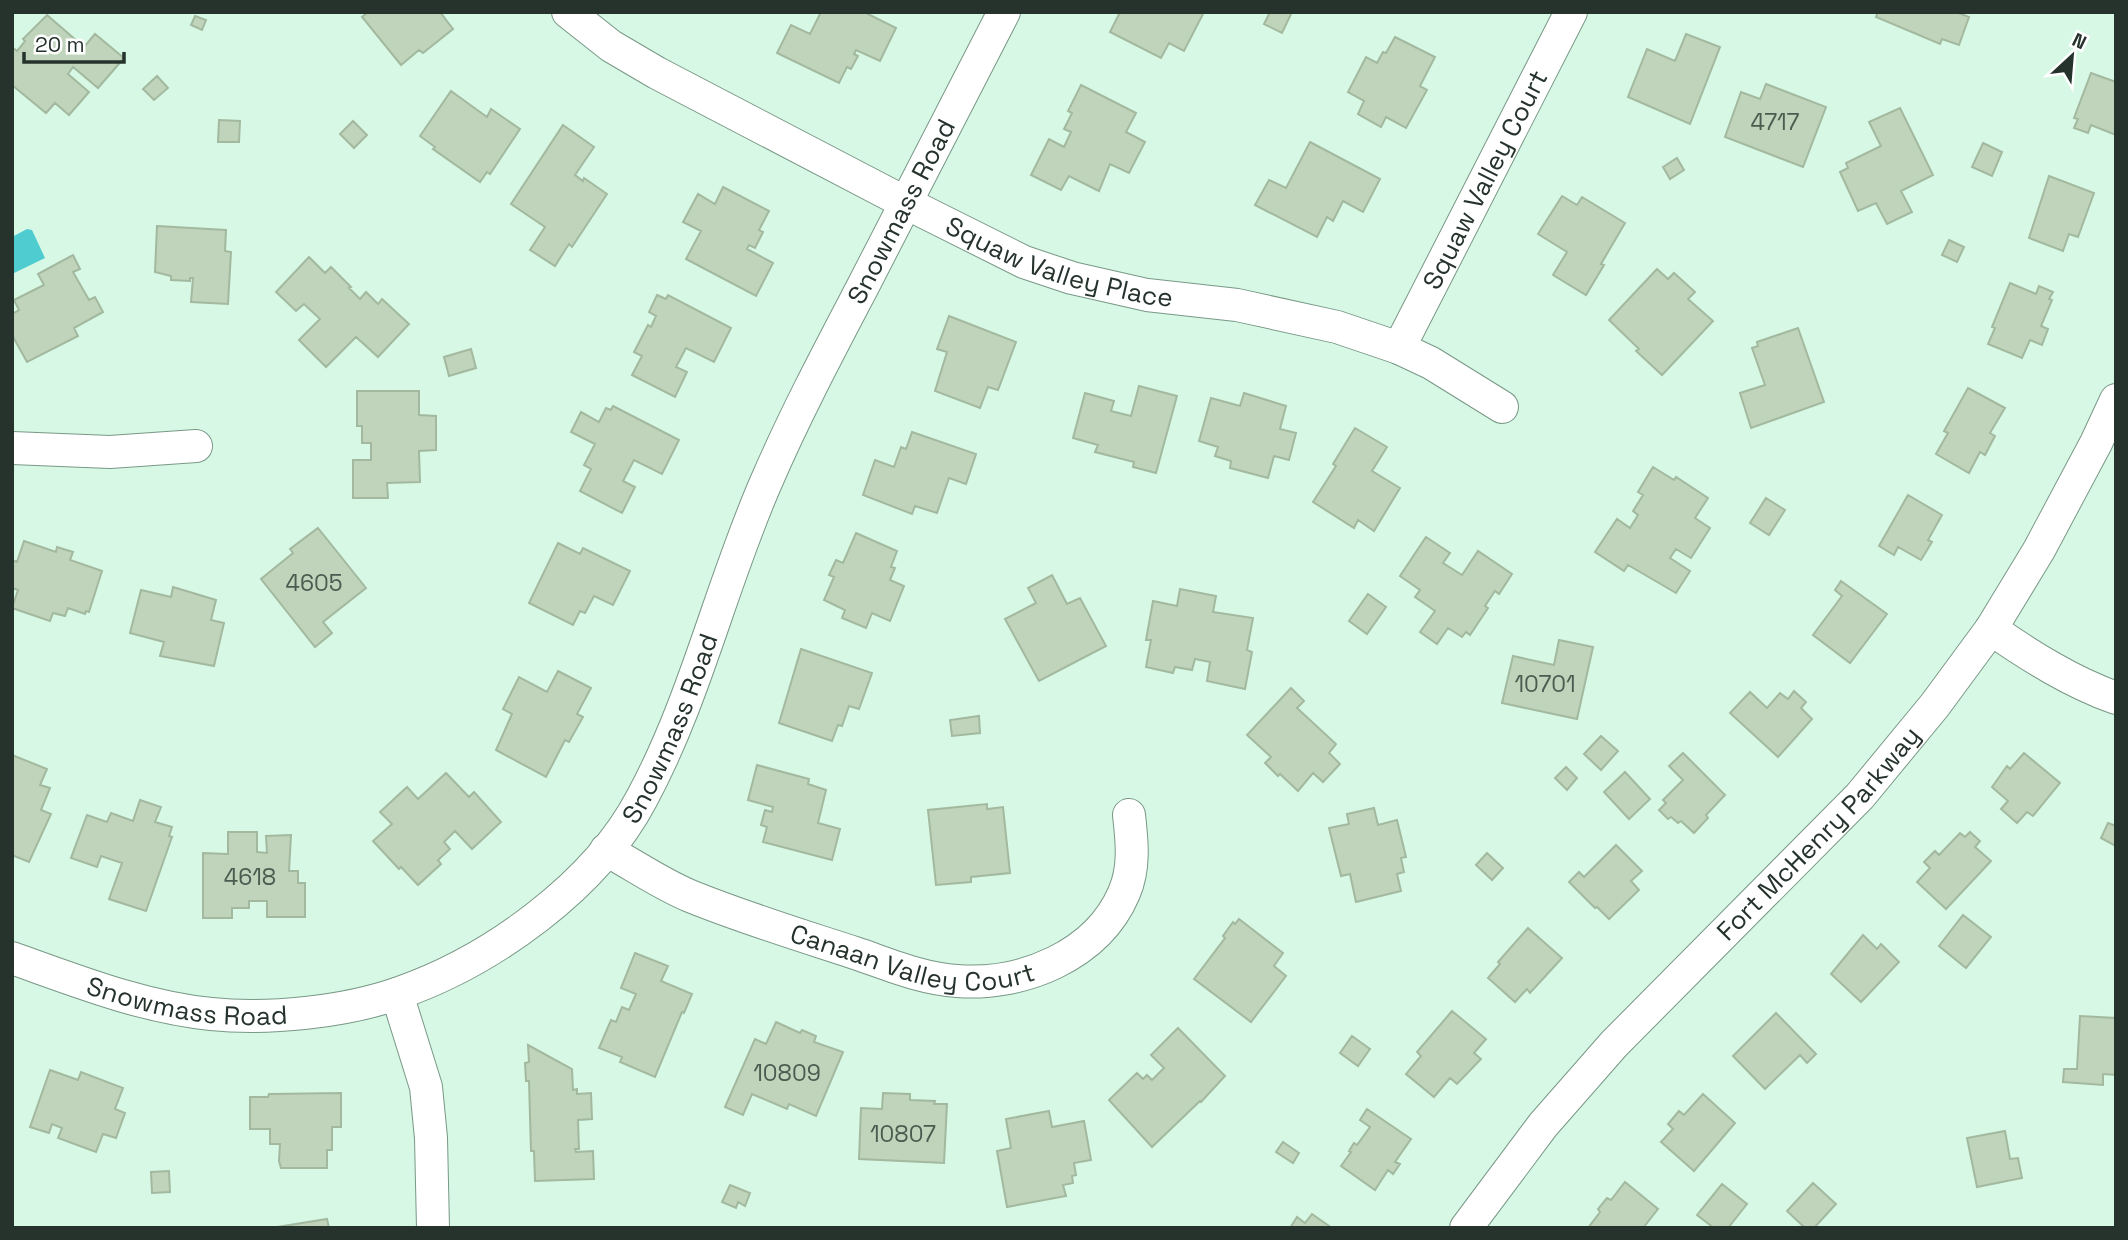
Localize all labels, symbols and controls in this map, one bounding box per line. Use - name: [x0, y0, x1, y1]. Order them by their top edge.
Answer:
- scale bar: [24, 21, 124, 65]
- north arrow: [2037, 21, 2107, 91]
- text: N: [2068, 27, 2090, 55]
- text: 20 m: [35, 31, 85, 58]
- street label: Squaw Valley Court: [1415, 64, 1555, 295]
- house number: 4717: [1751, 107, 1800, 137]
- street label: Snowmass Road: [840, 113, 963, 310]
- street label: Squaw Valley Place: [940, 209, 1175, 315]
- house number: 4605: [286, 568, 342, 598]
- street label: Snowmass Road: [614, 629, 726, 830]
- house number: 10701: [1514, 669, 1576, 699]
- street label: Fort McHenry Parkway: [1709, 719, 1928, 948]
- house number: 4618: [224, 862, 276, 892]
- street label: Canaan Valley Court: [786, 916, 1039, 999]
- street label: Snowmass Road: [82, 969, 288, 1033]
- house number: 10809: [753, 1058, 821, 1088]
- house number: 10807: [870, 1119, 936, 1149]

